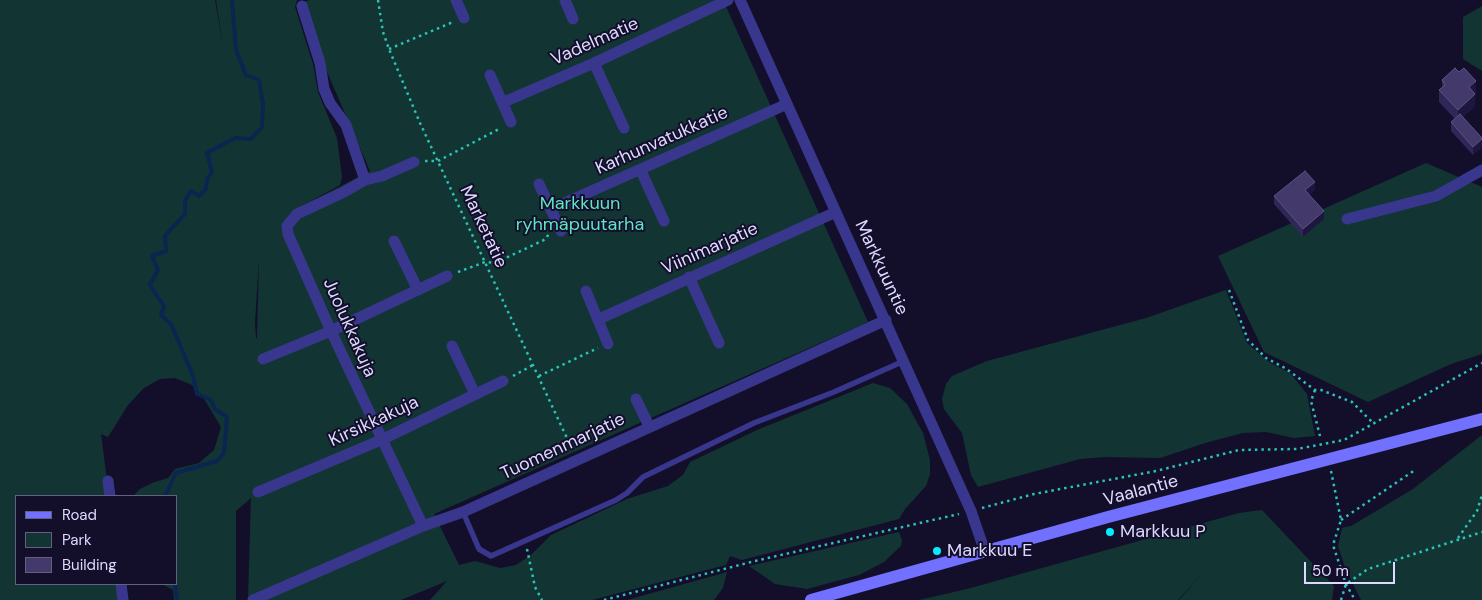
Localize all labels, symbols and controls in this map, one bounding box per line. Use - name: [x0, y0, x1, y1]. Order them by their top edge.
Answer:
- street label: Vadelmatie: [548, 13, 642, 71]
- street label: Karhunvatukkatie: [592, 102, 732, 180]
- street label: Marketatie: [455, 183, 511, 271]
- park label: Markkuun ryhmäpuutarha: [516, 193, 644, 235]
- street label: Markkuuntie: [850, 217, 912, 319]
- street label: Viinimarjatie: [658, 218, 762, 280]
- street label: Juolukkakuja: [318, 275, 380, 381]
- street label: Kirsikkakuja: [326, 392, 422, 452]
- street label: Tuomenmarjatie: [497, 409, 629, 485]
- street label: Vaalantie: [1101, 471, 1181, 511]
- legend: [15, 495, 178, 585]
- text: Road: [62, 505, 97, 525]
- place label: Markkuu P: [1120, 521, 1206, 543]
- marker: Markkuu P: [1104, 526, 1116, 538]
- text: Park: [62, 530, 92, 550]
- place label: Markkuu E: [947, 540, 1032, 562]
- marker: Markkuu E: [931, 545, 943, 557]
- scale bar: [1307, 552, 1398, 584]
- text: Building: [62, 555, 117, 575]
- text: 50 m: [1312, 561, 1349, 581]

